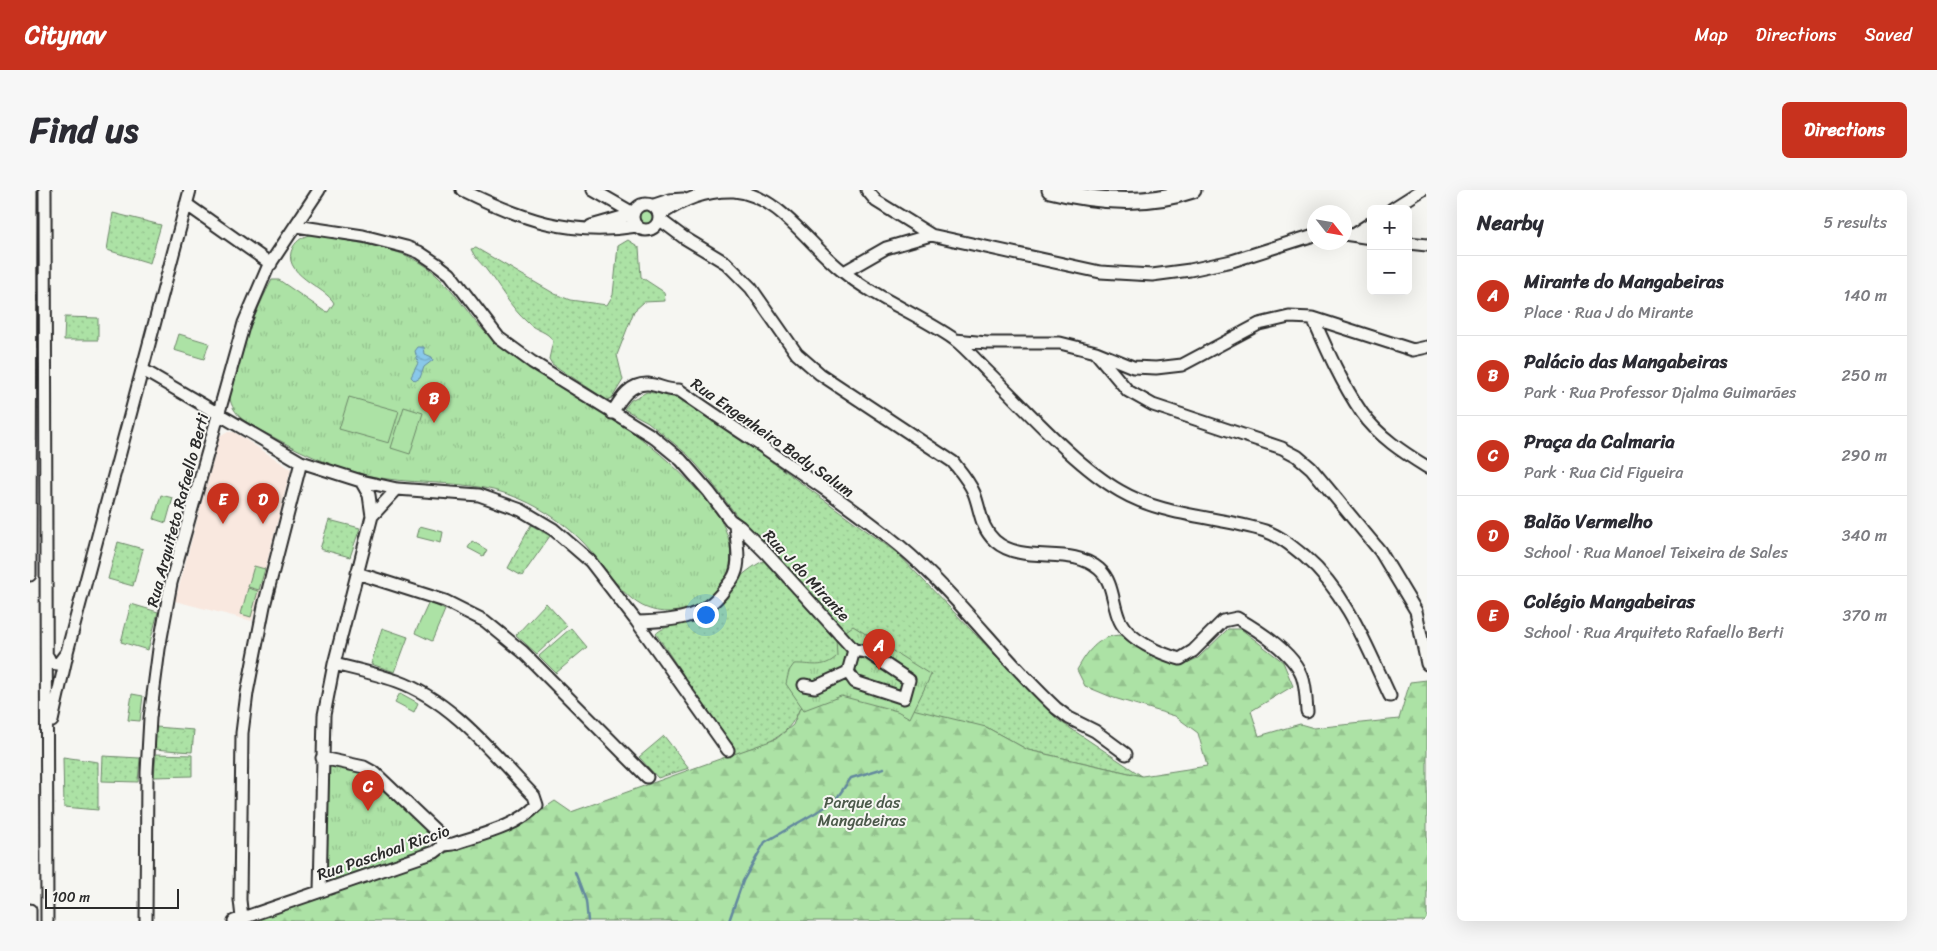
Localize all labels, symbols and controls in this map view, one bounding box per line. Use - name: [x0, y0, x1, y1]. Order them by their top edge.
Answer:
- text: Citynav: [25, 14, 106, 56]
- text: Map: [1695, 19, 1728, 51]
- text: Directions: [1756, 19, 1837, 51]
- text: Saved: [1865, 19, 1912, 51]
- text: Find us: [30, 99, 138, 161]
- button: Directions: [1782, 102, 1907, 158]
- text: Nearby: [1477, 204, 1543, 242]
- north arrow: [1307, 205, 1352, 250]
- map controls: [1367, 205, 1412, 295]
- button: +: [1367, 205, 1412, 250]
- text: 5 results: [1823, 208, 1887, 237]
- button: −: [1367, 250, 1412, 295]
- text: Mirante do Mangabeiras: [1524, 265, 1724, 298]
- text: A: [1488, 281, 1498, 310]
- text: 140 m: [1844, 281, 1887, 310]
- text: Place · Rua J do Mirante: [1524, 298, 1693, 327]
- text: Palácio das Mangabeiras: [1524, 345, 1727, 378]
- text: B: [1488, 361, 1498, 390]
- text: 250 m: [1841, 361, 1887, 390]
- street label: Rua Engenheiro Bady Salum: [685, 370, 861, 505]
- text: Park · Rua Professor Djalma Guimarães: [1524, 378, 1796, 407]
- pin: B: [418, 382, 450, 423]
- street label: Rua Arquiteto Rafaello Berti: [138, 409, 217, 610]
- text: Praça da Calmaria: [1524, 425, 1675, 458]
- text: C: [1488, 441, 1498, 470]
- text: 290 m: [1841, 441, 1887, 470]
- text: Park · Rua Cid Figueira: [1524, 458, 1683, 487]
- pin: E: [207, 483, 239, 524]
- pin: D: [247, 483, 279, 524]
- text: Balão Vermelho: [1524, 505, 1653, 538]
- text: D: [1488, 521, 1498, 550]
- text: 340 m: [1842, 521, 1887, 550]
- street label: Rua J do Mirante: [756, 522, 858, 629]
- text: School · Rua Manoel Teixeira de Sales: [1524, 538, 1788, 567]
- text: Colégio Mangabeiras: [1524, 585, 1695, 618]
- text: E: [1489, 601, 1497, 630]
- text: 370 m: [1843, 601, 1887, 630]
- your location: [693, 602, 719, 628]
- text: School · Rua Arquiteto Rafaello Berti: [1524, 618, 1784, 647]
- pin: A: [863, 629, 895, 670]
- pin: C: [352, 770, 384, 811]
- park label: Parque das Mangabeiras: [818, 788, 907, 835]
- street label: Rua Paschoal Riccio: [313, 816, 454, 889]
- text: 100 m: [52, 885, 90, 910]
- scale bar: [45, 886, 179, 909]

